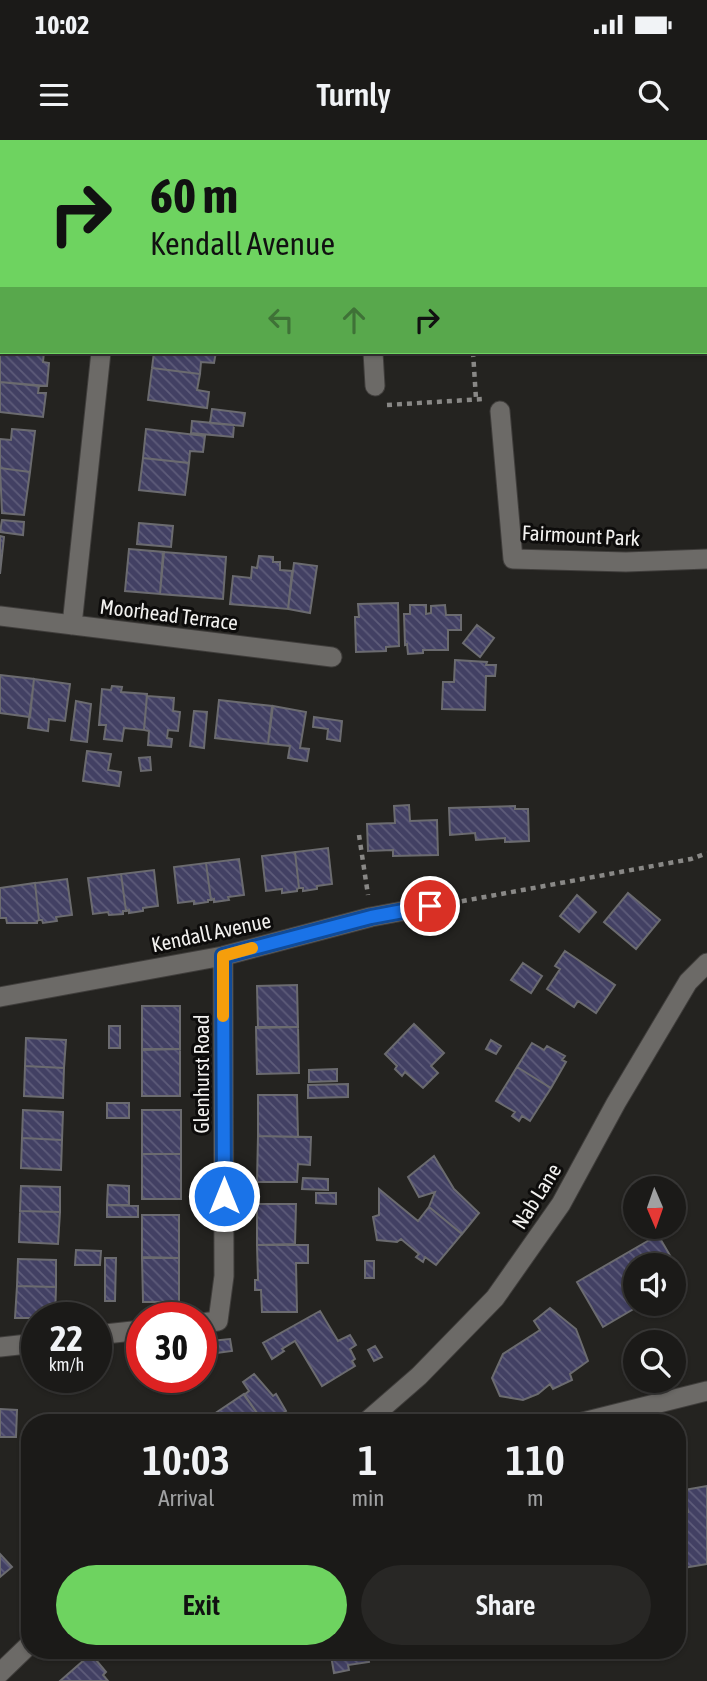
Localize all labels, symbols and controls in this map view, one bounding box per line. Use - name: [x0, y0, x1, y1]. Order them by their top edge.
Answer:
- text: 10:02: [35, 10, 90, 40]
- icon: menu: [35, 76, 73, 114]
- text: Turnly: [316, 76, 391, 113]
- icon: search: [634, 76, 672, 114]
- text: 60 m: [150, 167, 238, 223]
- icon: right: [35, 168, 126, 259]
- text: Kendall Avenue: [150, 225, 335, 262]
- icon: left: [262, 301, 300, 339]
- icon: ahead: [335, 301, 373, 339]
- icon: right: [408, 301, 446, 339]
- street label: Fairmount Park: [521, 520, 641, 550]
- street label: Moorhead Terrace: [99, 594, 239, 634]
- pin: [400, 876, 460, 936]
- icon: arrive: [411, 887, 449, 925]
- street label: Kendall Avenue: [149, 908, 273, 956]
- street label: Glenhurst Road: [189, 1014, 213, 1134]
- position arrow: [187, 1159, 261, 1233]
- street label: Nab Lane: [507, 1159, 565, 1233]
- north arrow: [623, 1176, 686, 1239]
- map controls: [623, 1176, 686, 1393]
- button: sound: [623, 1253, 686, 1316]
- speed limit sign: 30: [126, 1302, 217, 1393]
- text: 22: [50, 1318, 83, 1358]
- button: search: [623, 1330, 686, 1393]
- text: km/h: [49, 1354, 84, 1375]
- text: 10:03: [142, 1436, 230, 1484]
- text: 1: [358, 1436, 378, 1484]
- text: 110: [506, 1436, 565, 1484]
- text: Arrival: [158, 1485, 214, 1511]
- text: min: [351, 1485, 384, 1511]
- text: m: [527, 1485, 544, 1511]
- button: Exit: [56, 1565, 347, 1645]
- button: Share: [361, 1565, 651, 1645]

